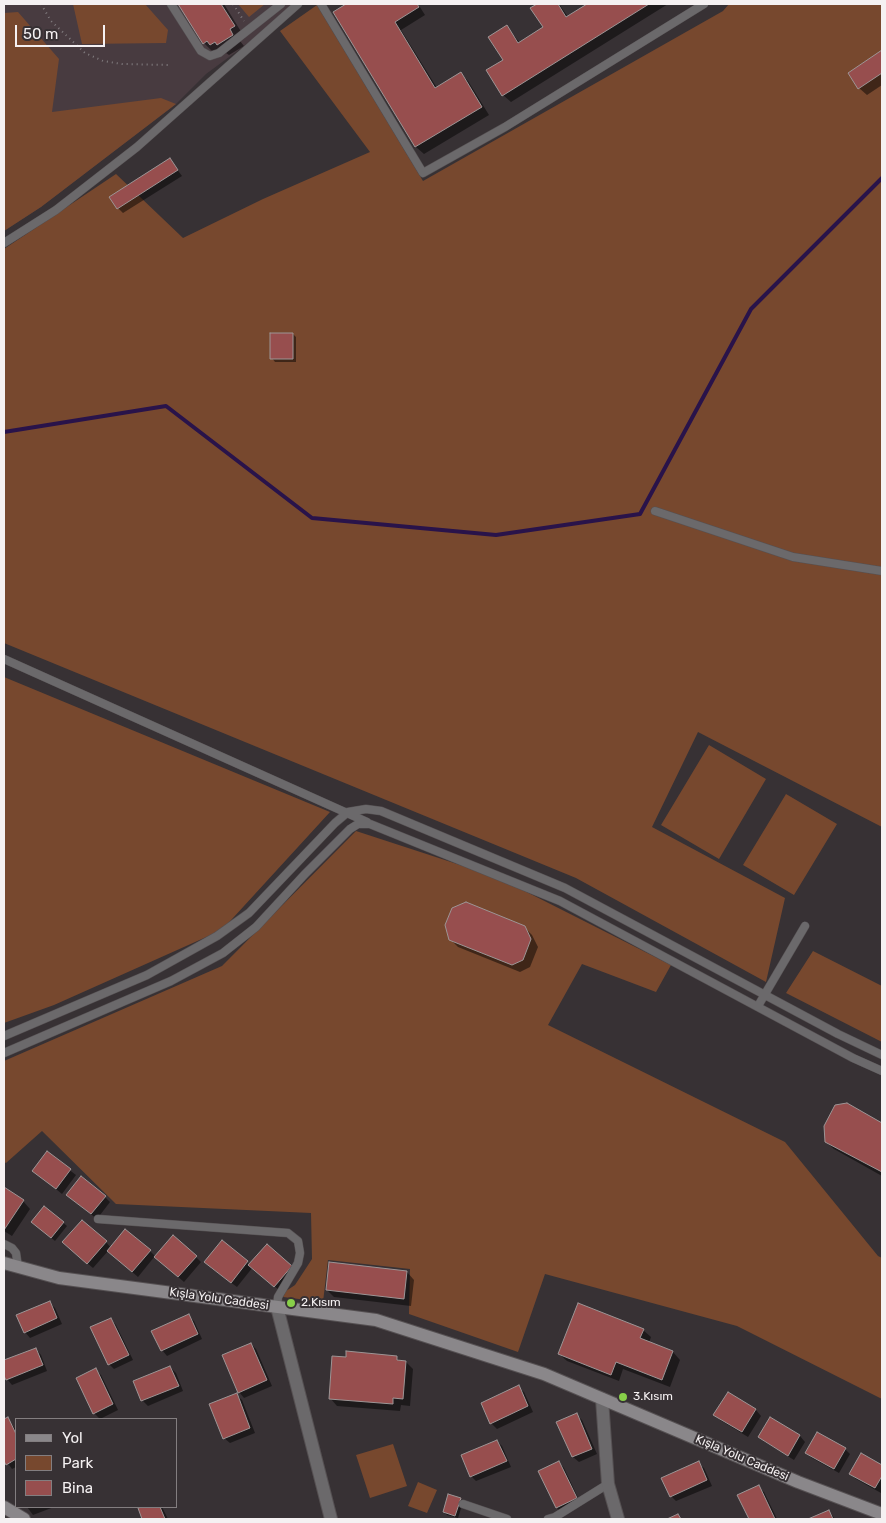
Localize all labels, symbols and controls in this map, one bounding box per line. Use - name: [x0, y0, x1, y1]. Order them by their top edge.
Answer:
- scale bar: [18, 15, 108, 47]
- text: 50 m: [23, 25, 58, 43]
- street label: Kışla Yolu Caddesi: [168, 1285, 270, 1313]
- place label: 2.Kısım: [301, 1296, 341, 1310]
- marker: 2.Kısım: [285, 1297, 297, 1309]
- place label: 3.Kısım: [633, 1390, 673, 1404]
- marker: 3.Kısım: [617, 1391, 629, 1403]
- legend: [15, 1418, 178, 1508]
- text: Yol: [62, 1429, 83, 1447]
- street label: Kışla Yolu Caddesi: [693, 1432, 791, 1484]
- text: Park: [62, 1454, 93, 1472]
- text: Bina: [62, 1479, 93, 1497]

